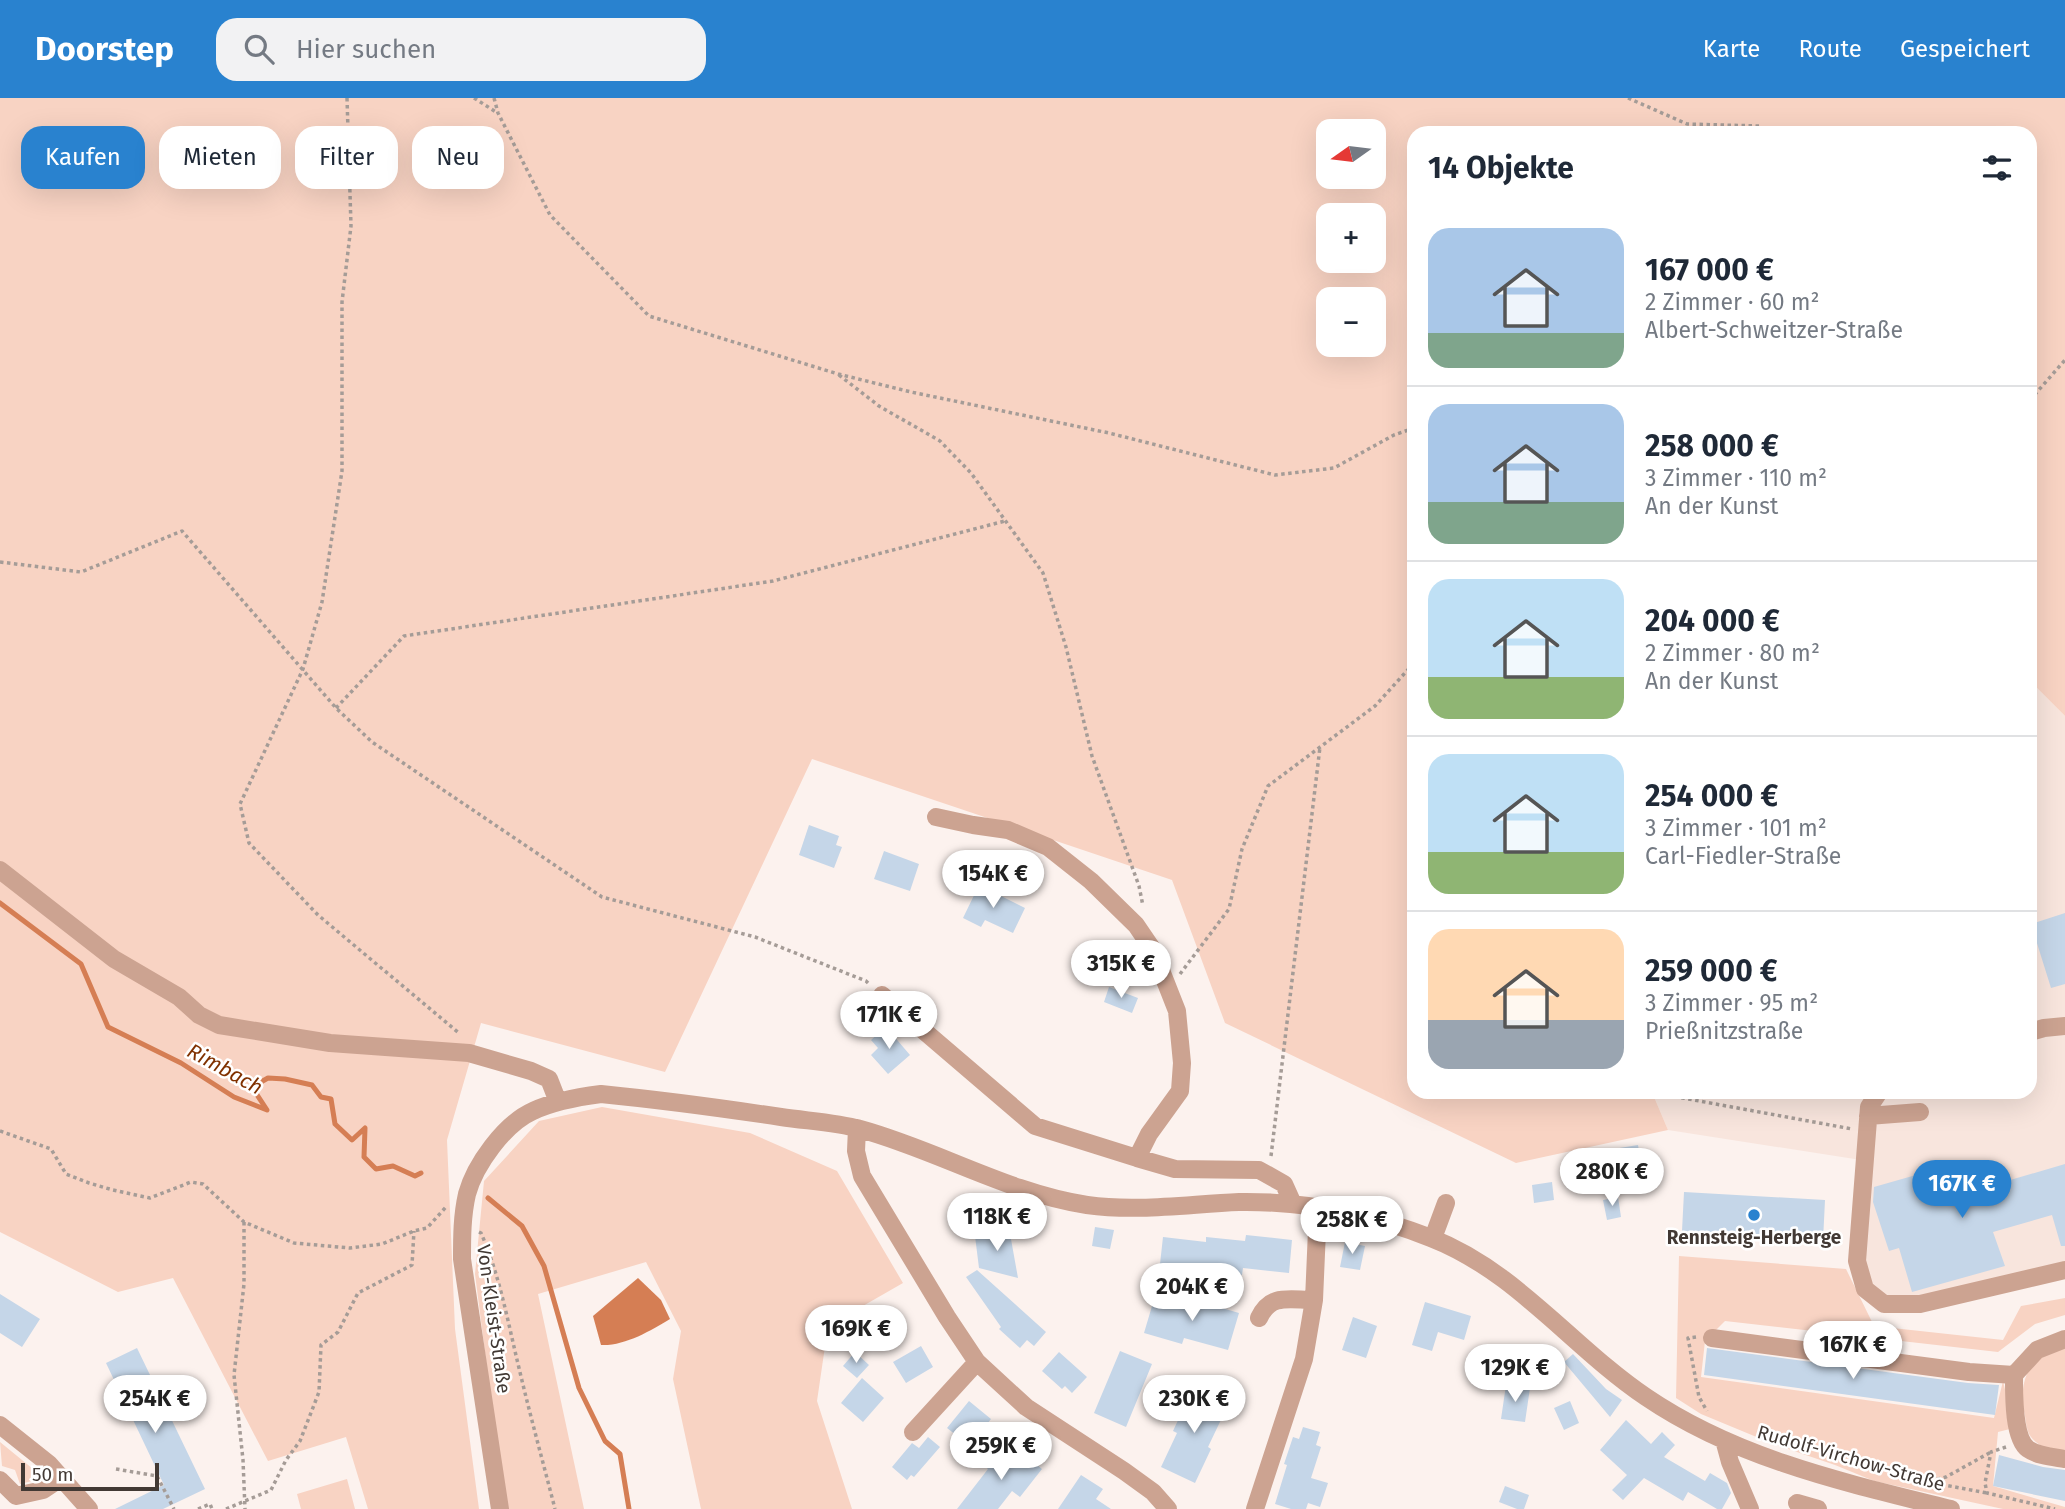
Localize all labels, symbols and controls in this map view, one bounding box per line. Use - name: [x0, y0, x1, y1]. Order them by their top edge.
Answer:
- search box: [216, 18, 706, 81]
- text: Doorstep: [35, 29, 174, 69]
- icon: search: [240, 30, 278, 68]
- text: Hier suchen: [296, 34, 436, 65]
- text: Karte: [1703, 35, 1760, 63]
- text: Route: [1798, 35, 1862, 63]
- text: Gespeichert: [1900, 35, 2030, 63]
- north arrow: [1316, 119, 1386, 189]
- map controls: [1316, 119, 1386, 357]
- chip: Kaufen: [21, 126, 145, 189]
- chip: Mieten: [159, 126, 281, 189]
- chip: Filter: [295, 126, 398, 189]
- chip: Neu: [412, 126, 504, 189]
- icon: filters: [1978, 149, 2016, 187]
- text: 14 Objekte: [1428, 150, 1574, 186]
- button: +: [1316, 203, 1386, 273]
- text: 167 000 €: [1645, 252, 1774, 288]
- icon: home: [1484, 256, 1568, 340]
- button: −: [1316, 287, 1386, 357]
- text: 2 Zimmer · 60 m²: [1645, 288, 1820, 316]
- text: Albert-Schweitzer-Straße: [1645, 316, 1903, 344]
- text: 258 000 €: [1645, 428, 1779, 464]
- icon: home: [1484, 432, 1568, 516]
- text: 3 Zimmer · 110 m²: [1645, 464, 1827, 492]
- text: An der Kunst: [1645, 492, 1778, 520]
- text: 204 000 €: [1645, 603, 1780, 639]
- icon: home: [1484, 607, 1568, 691]
- text: 2 Zimmer · 80 m²: [1645, 639, 1820, 667]
- text: An der Kunst: [1645, 667, 1778, 695]
- text: 254 000 €: [1645, 778, 1778, 814]
- icon: home: [1484, 782, 1568, 866]
- text: 3 Zimmer · 101 m²: [1645, 814, 1827, 842]
- text: Carl-Fiedler-Straße: [1645, 842, 1841, 870]
- pin: 154K €: [936, 850, 1050, 910]
- text: 154K €: [958, 859, 1028, 887]
- pin: 315K €: [1064, 940, 1178, 1000]
- text: 315K €: [1087, 949, 1155, 977]
- text: 259 000 €: [1645, 953, 1778, 989]
- icon: home: [1484, 957, 1568, 1041]
- text: 3 Zimmer · 95 m²: [1645, 989, 1818, 1017]
- pin: 171K €: [832, 992, 946, 1051]
- text: 171K €: [856, 1000, 922, 1028]
- text: Prießnitzstraße: [1645, 1017, 1803, 1045]
- water label: Rimbach: [183, 1038, 267, 1100]
- pin: 280K €: [1555, 1148, 1669, 1208]
- text: 280K €: [1576, 1157, 1648, 1185]
- pin: 167K €: [1905, 1160, 2019, 1220]
- text: 167K €: [1928, 1169, 1996, 1197]
- pin: 118K €: [940, 1194, 1054, 1253]
- pin: 258K €: [1295, 1196, 1409, 1256]
- text: 118K €: [963, 1202, 1031, 1230]
- text: 258K €: [1316, 1205, 1388, 1233]
- marker: Rennsteig-Herberge: [1746, 1207, 1762, 1223]
- place label: Rennsteig-Herberge: [1667, 1226, 1841, 1249]
- street label: Von-Kleist-Straße: [472, 1243, 516, 1395]
- pin: 204K €: [1135, 1264, 1249, 1323]
- text: 204K €: [1156, 1272, 1228, 1300]
- pin: 169K €: [799, 1306, 913, 1365]
- text: 169K €: [821, 1314, 891, 1342]
- pin: 167K €: [1796, 1322, 1910, 1381]
- text: 167K €: [1819, 1330, 1887, 1358]
- pin: 129K €: [1458, 1344, 1572, 1404]
- text: 129K €: [1481, 1353, 1549, 1381]
- pin: 254K €: [98, 1376, 212, 1435]
- pin: 230K €: [1137, 1376, 1251, 1435]
- text: 254K €: [120, 1384, 190, 1412]
- text: 230K €: [1159, 1384, 1229, 1412]
- street label: Rudolf-Virchow-Straße: [1755, 1420, 1947, 1496]
- pin: 259K €: [944, 1422, 1058, 1482]
- text: 259K €: [966, 1431, 1036, 1459]
- scale bar: [21, 1460, 159, 1492]
- text: 50 m: [32, 1463, 73, 1486]

